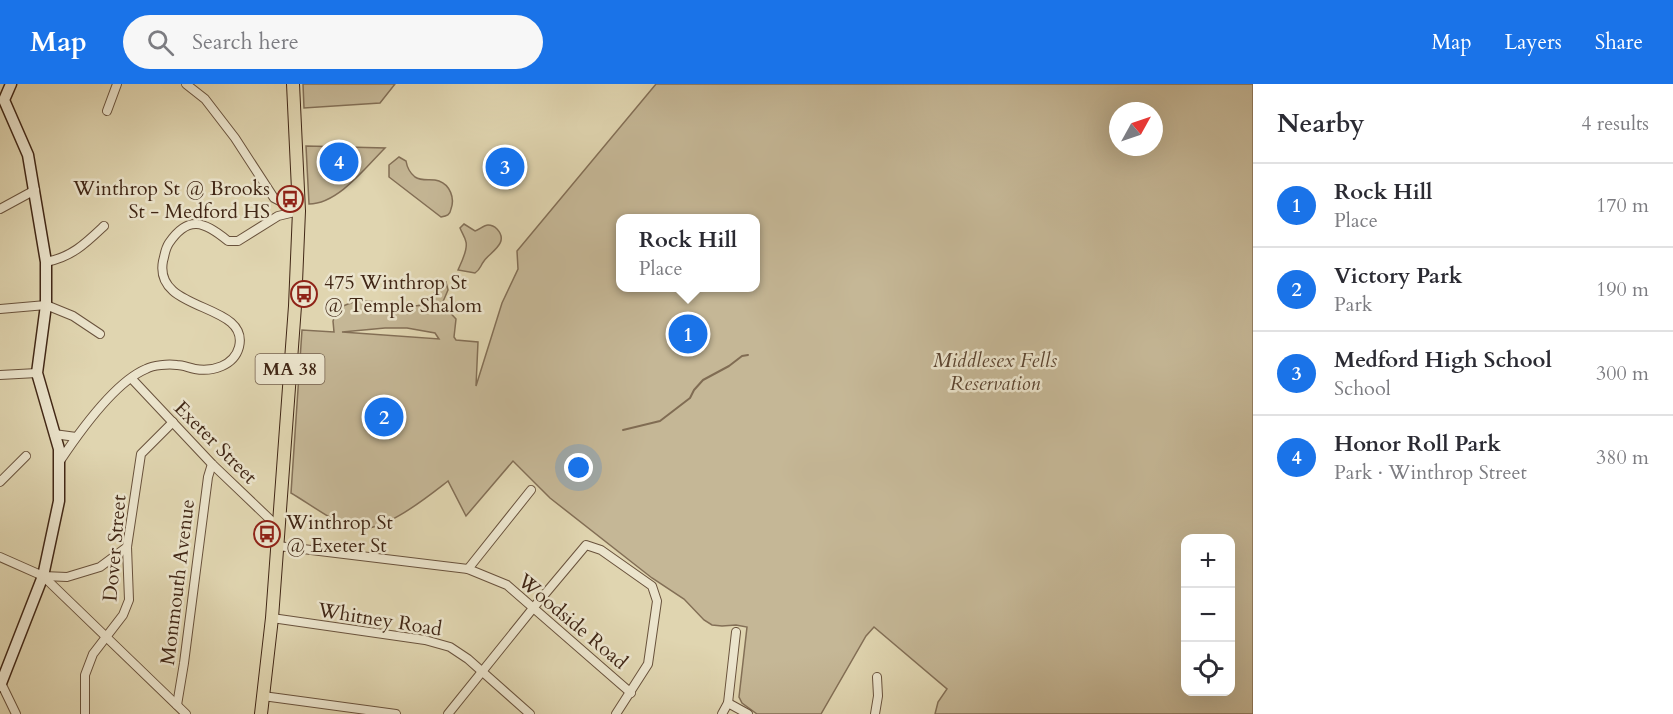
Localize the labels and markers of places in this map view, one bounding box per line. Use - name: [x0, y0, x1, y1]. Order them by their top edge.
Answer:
- pin: 4: [320, 140, 358, 184]
- pin: 3: [486, 144, 524, 190]
- place label: Winthrop St @ Brooks St - Medford HS: [72, 175, 270, 225]
- bus stop icon: Winthrop St @ Brooks St - Medford HS: [275, 184, 305, 214]
- place label: 475 Winthrop St @ Temple Shalom: [324, 269, 482, 319]
- bus stop icon: 475 Winthrop St @ Temple Shalom: [289, 279, 319, 309]
- pin: 1: [668, 312, 708, 356]
- pin: 2: [364, 394, 404, 440]
- place label: Winthrop St @ Exeter St: [285, 509, 394, 559]
- bus stop icon: Winthrop St @ Exeter St: [252, 519, 282, 549]

